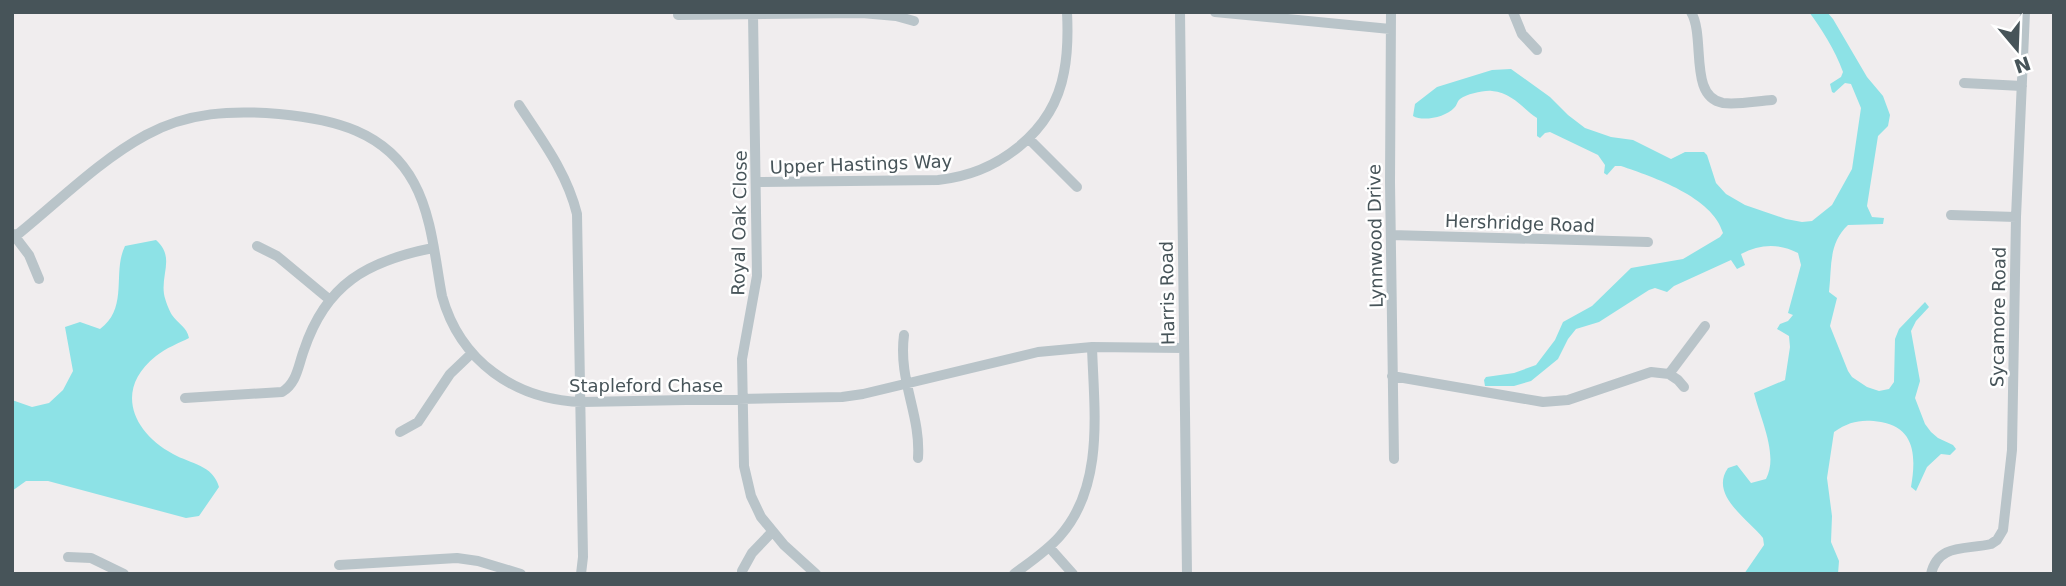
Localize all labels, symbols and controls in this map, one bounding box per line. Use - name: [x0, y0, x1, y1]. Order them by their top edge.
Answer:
- north arrow: [1982, 14, 2052, 84]
- text: N: [2011, 52, 2034, 78]
- street label: Royal Oak Close: [727, 150, 751, 296]
- street label: Upper Hastings Way: [769, 150, 953, 178]
- street label: Lynnwood Drive: [1363, 164, 1387, 308]
- street label: Hershridge Road: [1445, 210, 1595, 236]
- street label: Harris Road: [1156, 241, 1178, 345]
- street label: Sycamore Road: [1986, 247, 2010, 387]
- street label: Stapleford Chase: [569, 375, 723, 396]

